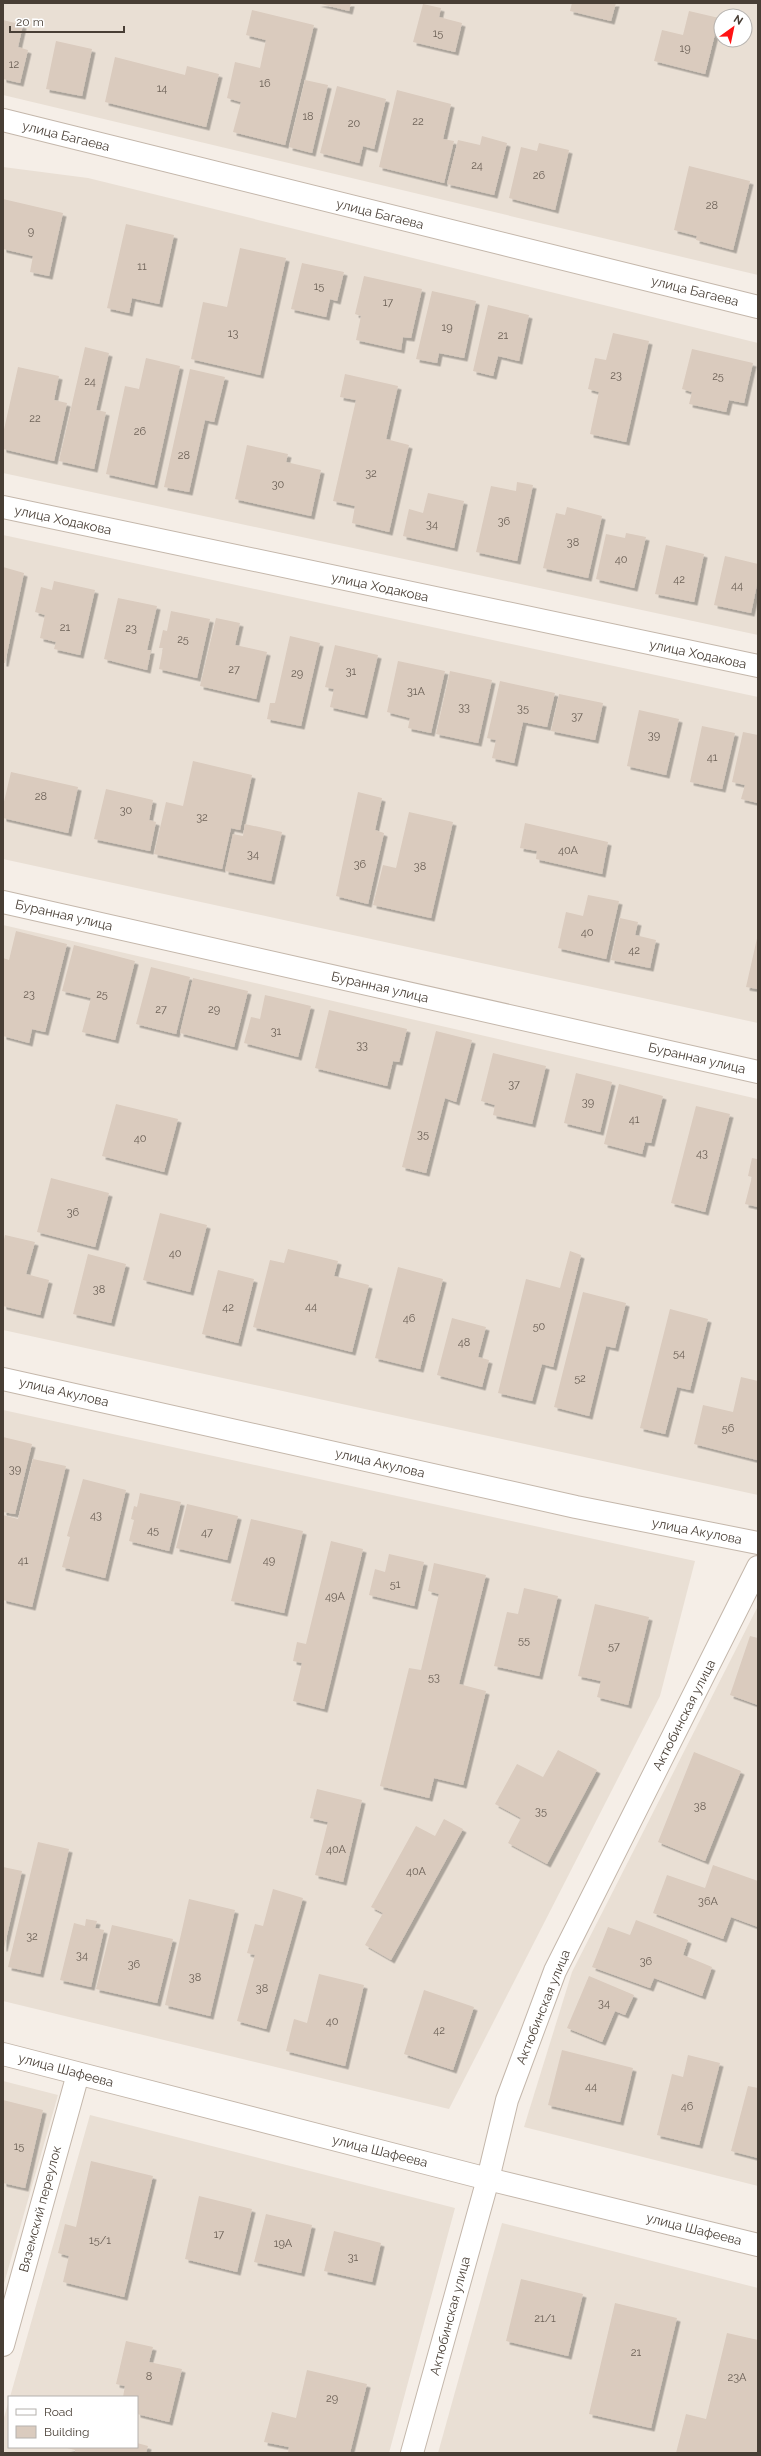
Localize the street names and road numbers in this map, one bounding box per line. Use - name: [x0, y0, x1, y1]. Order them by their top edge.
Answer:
- street label: улица Багаева: [21, 118, 111, 154]
- street label: улица Багаева: [335, 196, 425, 232]
- street label: улица Багаева: [650, 273, 740, 309]
- street label: улица Ходакова: [13, 502, 113, 538]
- street label: улица Ходакова: [330, 569, 430, 605]
- street label: улица Ходакова: [648, 636, 748, 672]
- street label: Буранная улица: [14, 897, 114, 933]
- street label: Буранная улица: [330, 969, 430, 1005]
- street label: Буранная улица: [647, 1040, 747, 1076]
- street label: улица Акулова: [18, 1374, 110, 1410]
- street label: улица Акулова: [334, 1445, 426, 1481]
- street label: улица Акулова: [651, 1515, 743, 1547]
- street label: Актюбинская улица: [650, 1657, 718, 1773]
- street label: Актюбинская улица: [513, 1947, 573, 2067]
- street label: улица Шафеева: [17, 2050, 115, 2090]
- street label: улица Шафеева: [331, 2132, 429, 2170]
- street label: Вяземский переулок: [16, 2144, 64, 2274]
- street label: улица Шафеева: [645, 2210, 743, 2248]
- street label: Актюбинская улица: [427, 2255, 473, 2377]

